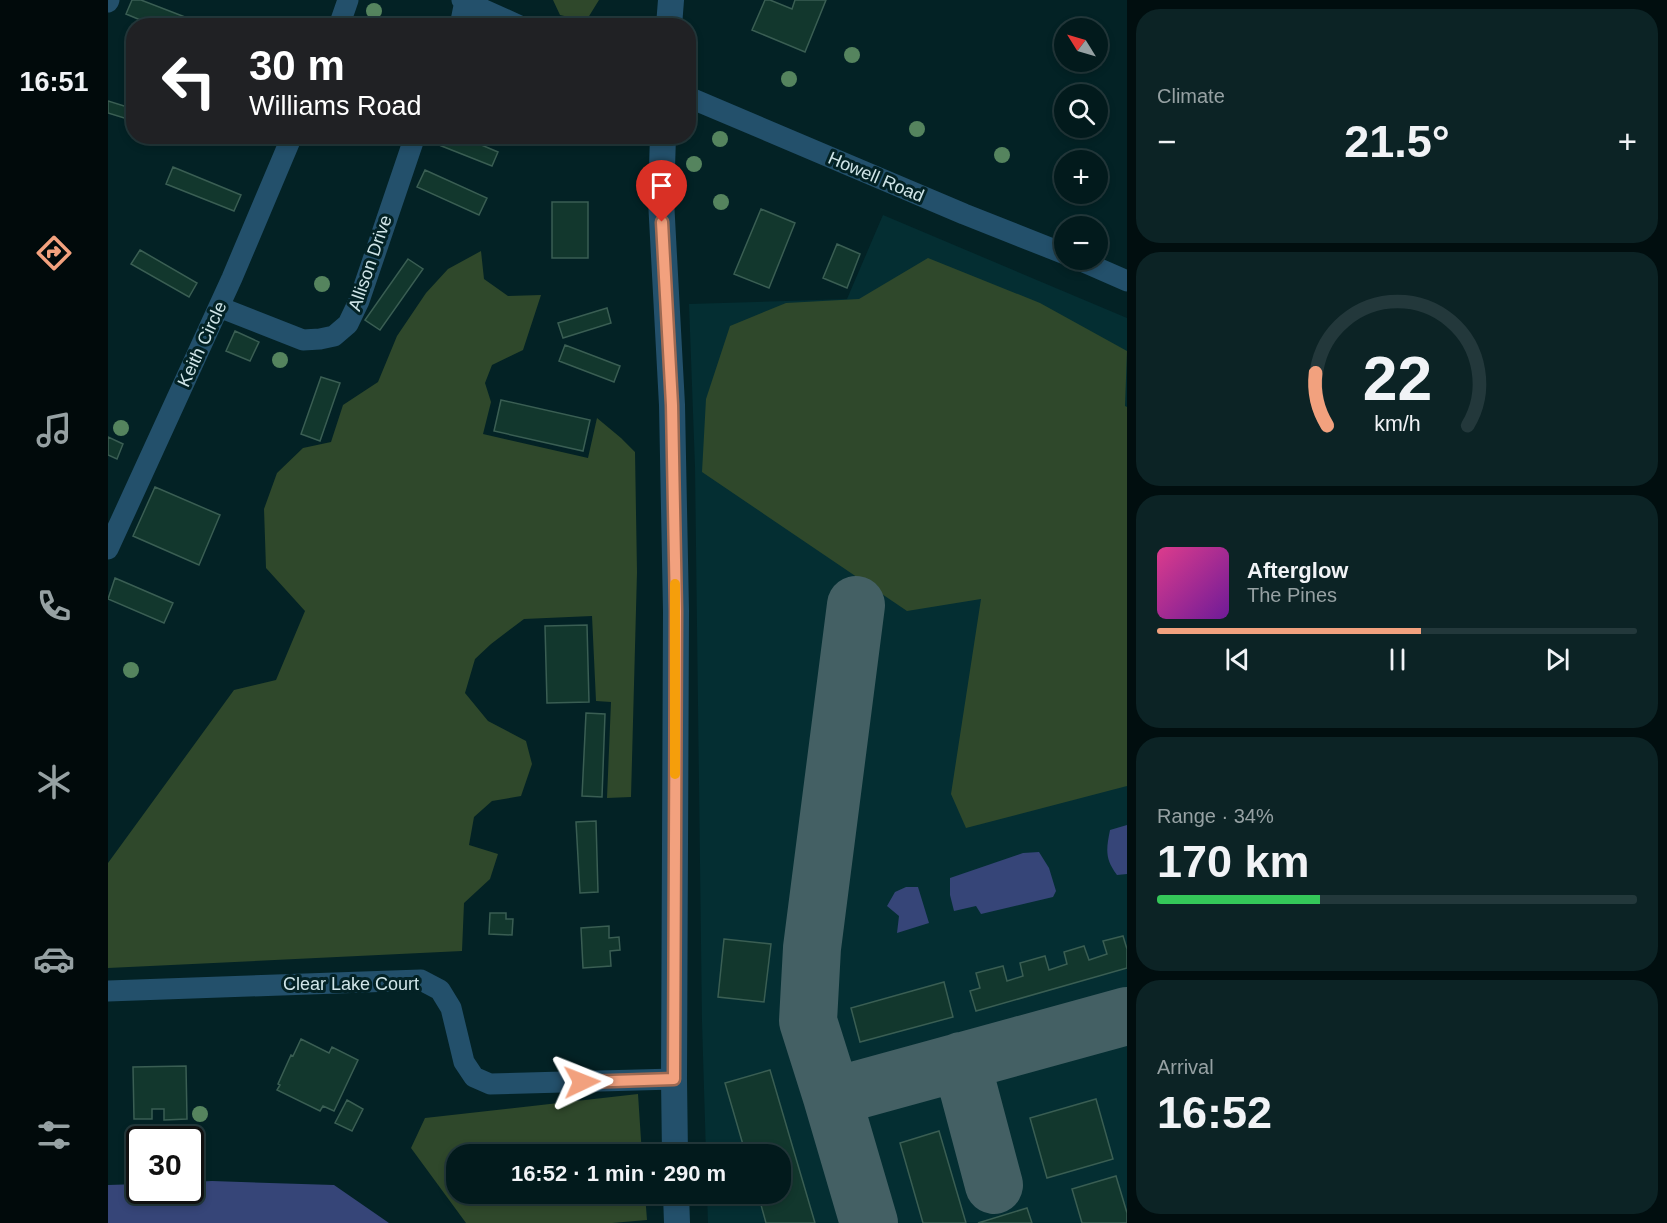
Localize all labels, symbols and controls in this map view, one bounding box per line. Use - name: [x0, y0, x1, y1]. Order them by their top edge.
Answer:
- north arrow: [1054, 18, 1108, 72]
- map controls: [1054, 18, 1108, 270]
- icon: left: [150, 42, 228, 120]
- text: 30 m: [249, 42, 345, 89]
- text: 16:51: [19, 67, 89, 97]
- button: search: [1054, 84, 1108, 138]
- text: Climate: [1157, 85, 1225, 107]
- text: Williams Road: [249, 91, 422, 121]
- text: 21.5°: [1344, 116, 1450, 167]
- text: −: [1157, 123, 1176, 160]
- text: +: [1618, 123, 1637, 160]
- street label: Howell Road: [825, 148, 927, 206]
- button: +: [1054, 150, 1108, 204]
- pin: [636, 160, 687, 222]
- icon: arrive: [645, 169, 678, 202]
- street label: Allison Drive: [344, 212, 396, 314]
- button: −: [1054, 216, 1108, 270]
- icon: directions: [33, 232, 75, 274]
- street label: Keith Circle: [173, 298, 231, 390]
- text: 22: [1362, 344, 1432, 413]
- icon: music: [33, 409, 75, 451]
- text: km/h: [1374, 412, 1420, 436]
- text: Afterglow: [1247, 558, 1348, 583]
- text: The Pines: [1247, 584, 1337, 606]
- icon: phone: [33, 585, 75, 627]
- icon: previous: [1221, 643, 1254, 676]
- icon: pause: [1381, 643, 1414, 676]
- icon: next: [1541, 643, 1574, 676]
- icon: climate: [33, 761, 75, 803]
- text: Range · 34%: [1157, 805, 1274, 827]
- text: 170 km: [1157, 836, 1310, 887]
- icon: car: [33, 938, 75, 980]
- street label: Clear Lake Court: [283, 974, 419, 994]
- position arrow: [550, 1050, 614, 1114]
- text: Arrival: [1157, 1056, 1214, 1078]
- text: 16:52: [1157, 1087, 1272, 1138]
- icon: filters: [33, 1114, 75, 1156]
- speed limit sign: 30: [126, 1126, 204, 1204]
- text: 16:52 · 1 min · 290 m: [511, 1161, 726, 1186]

